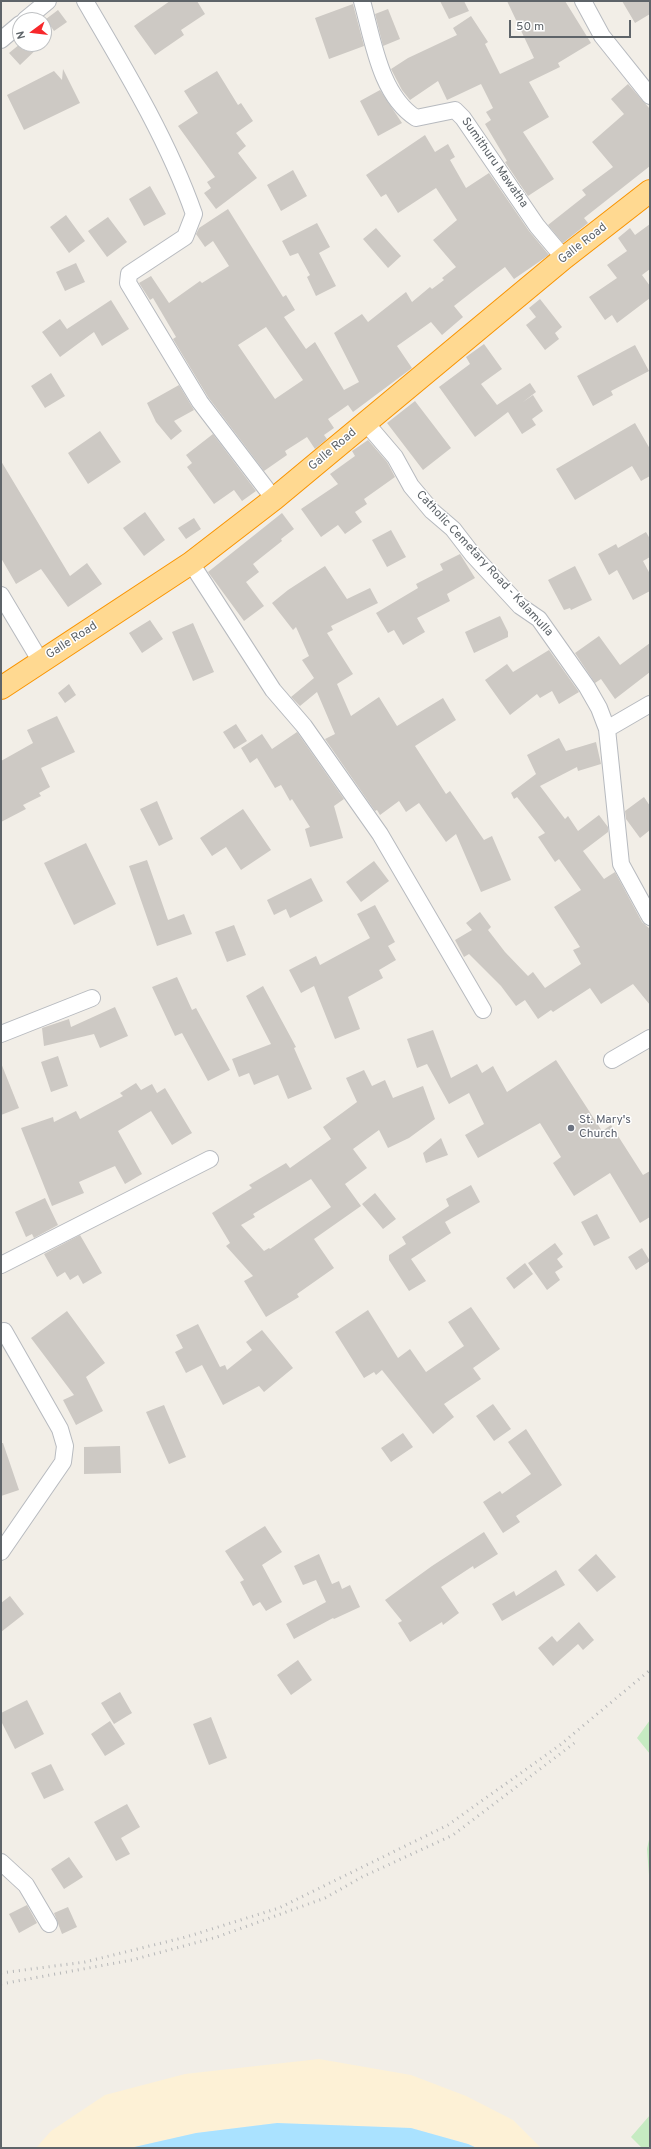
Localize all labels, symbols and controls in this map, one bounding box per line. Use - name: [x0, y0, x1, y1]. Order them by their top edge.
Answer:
- north arrow: [12, 12, 52, 52]
- scale bar: [511, 12, 633, 38]
- text: 50 m: [516, 19, 544, 35]
- text: N: [14, 29, 29, 40]
- street label: Sumithuru Mawatha: [457, 115, 531, 211]
- street label: Galle Road: [556, 220, 610, 268]
- street label: Galle Road: [306, 426, 360, 474]
- street label: Catholic Cemetary Road - Kalamulla: [413, 488, 555, 640]
- street label: Galle Road: [44, 619, 100, 663]
- place label: St. Mary's Church: [579, 1114, 631, 1142]
- marker: St. Mary's Church: [566, 1123, 576, 1133]

